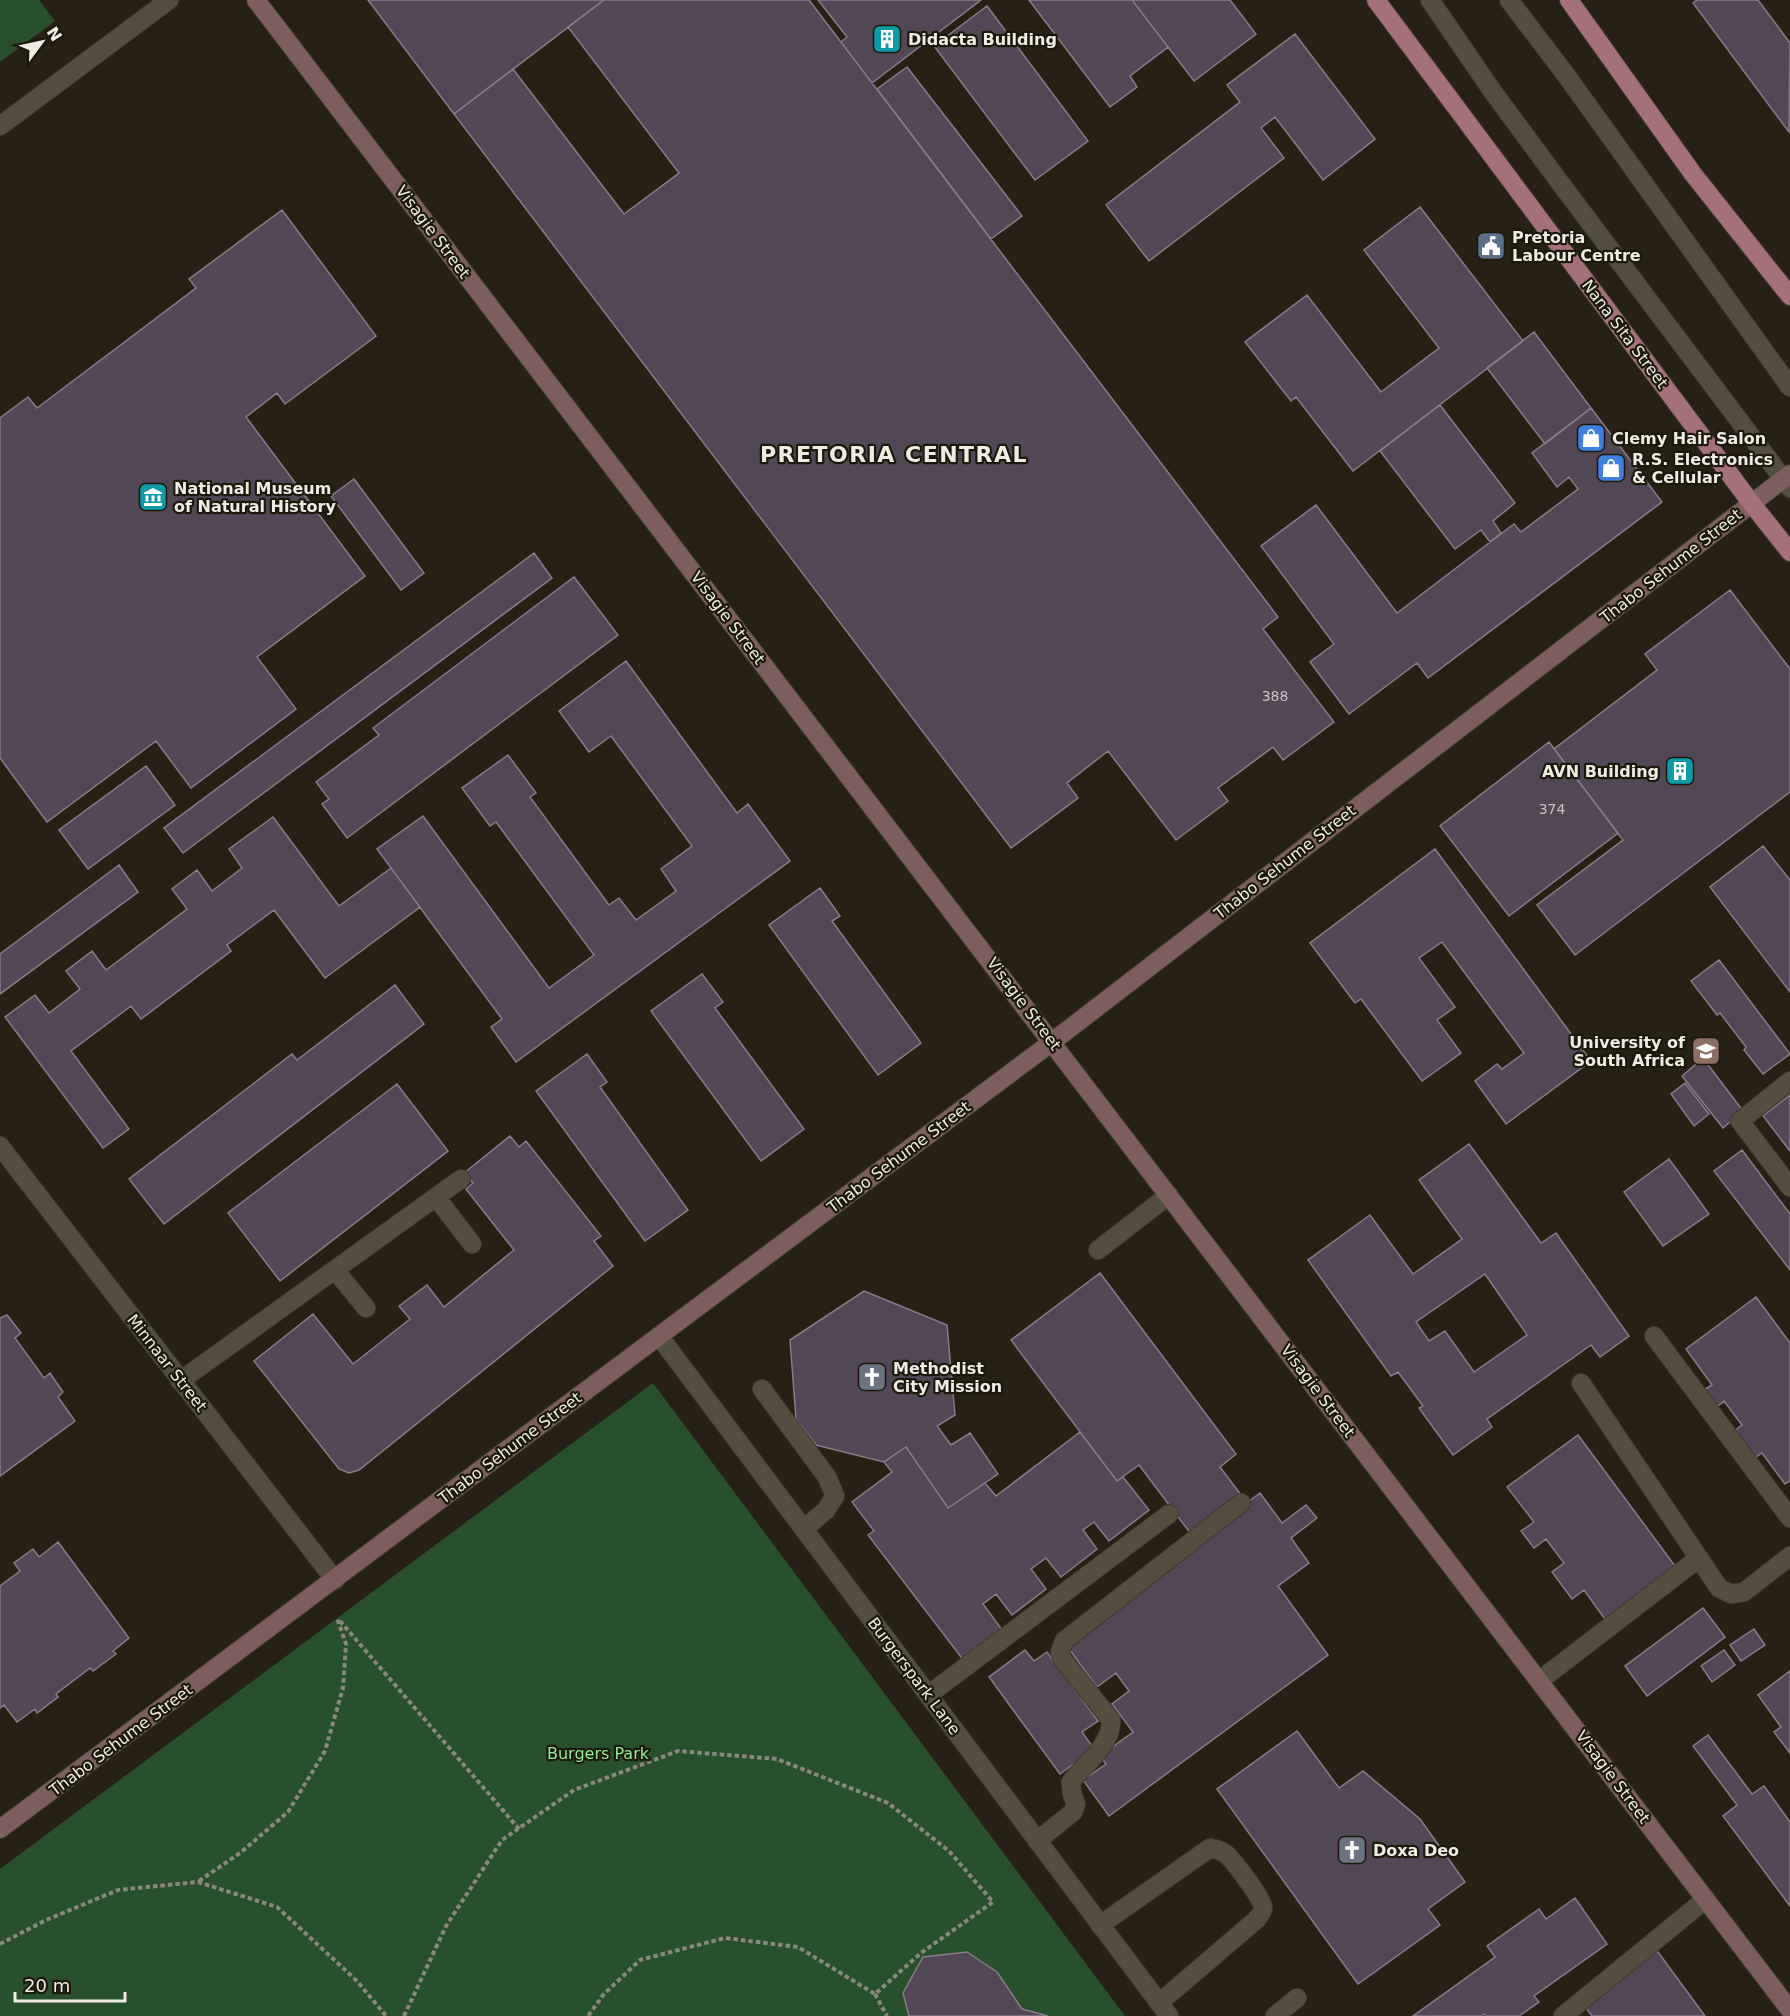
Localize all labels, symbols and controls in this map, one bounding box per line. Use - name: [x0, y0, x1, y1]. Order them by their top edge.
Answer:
- north arrow: [12, 12, 72, 72]
- text: N: [43, 23, 66, 45]
- building icon: Didacta Building: [871, 23, 903, 55]
- place label: Didacta Building: [908, 30, 1057, 49]
- street label: Visagie Street: [392, 182, 474, 282]
- place label: Pretoria Labour Centre: [1512, 228, 1641, 265]
- public building icon: Pretoria Labour Centre: [1475, 230, 1507, 262]
- street label: Nana Sita Street: [1578, 276, 1672, 392]
- shop icon: Clemy Hair Salon: [1575, 422, 1607, 454]
- place label: Clemy Hair Salon: [1612, 429, 1766, 448]
- district label: PRETORIA CENTRAL: [760, 442, 1028, 467]
- place label: R.S. Electronics & Cellular: [1632, 450, 1773, 487]
- shop icon: R.S. Electronics & Cellular: [1595, 452, 1627, 484]
- place label: National Museum of Natural History: [174, 479, 336, 516]
- museum icon: National Museum of Natural History: [137, 481, 169, 513]
- street label: Thabo Sehume Street: [1596, 505, 1745, 628]
- street label: Visagie Street: [687, 568, 769, 668]
- house number: 388: [1262, 688, 1288, 704]
- building icon: AVN Building: [1664, 755, 1696, 787]
- place label: AVN Building: [1542, 762, 1659, 781]
- street label: Thabo Sehume Street: [1210, 801, 1359, 924]
- house number: 374: [1539, 801, 1565, 817]
- street label: Visagie Street: [983, 954, 1065, 1054]
- place label: University of South Africa: [1569, 1033, 1686, 1070]
- school or university icon: University of South Africa: [1690, 1035, 1722, 1067]
- street label: Thabo Sehume Street: [823, 1097, 974, 1218]
- street label: Minnaar Street: [123, 1310, 211, 1416]
- street label: Visagie Street: [1277, 1341, 1359, 1441]
- place label: Methodist City Mission: [893, 1359, 1002, 1396]
- church icon: Methodist City Mission: [856, 1361, 888, 1393]
- street label: Thabo Sehume Street: [434, 1388, 585, 1509]
- street label: Burgerspark Lane: [864, 1614, 964, 1738]
- street label: Thabo Sehume Street: [45, 1680, 196, 1801]
- street label: Visagie Street: [1572, 1727, 1654, 1827]
- park label: Burgers Park: [547, 1744, 650, 1763]
- church icon: Doxa Deo: [1336, 1834, 1368, 1866]
- place label: Doxa Deo: [1373, 1841, 1459, 1860]
- scale bar: [15, 1965, 124, 2003]
- text: 20 m: [24, 1975, 70, 1996]

